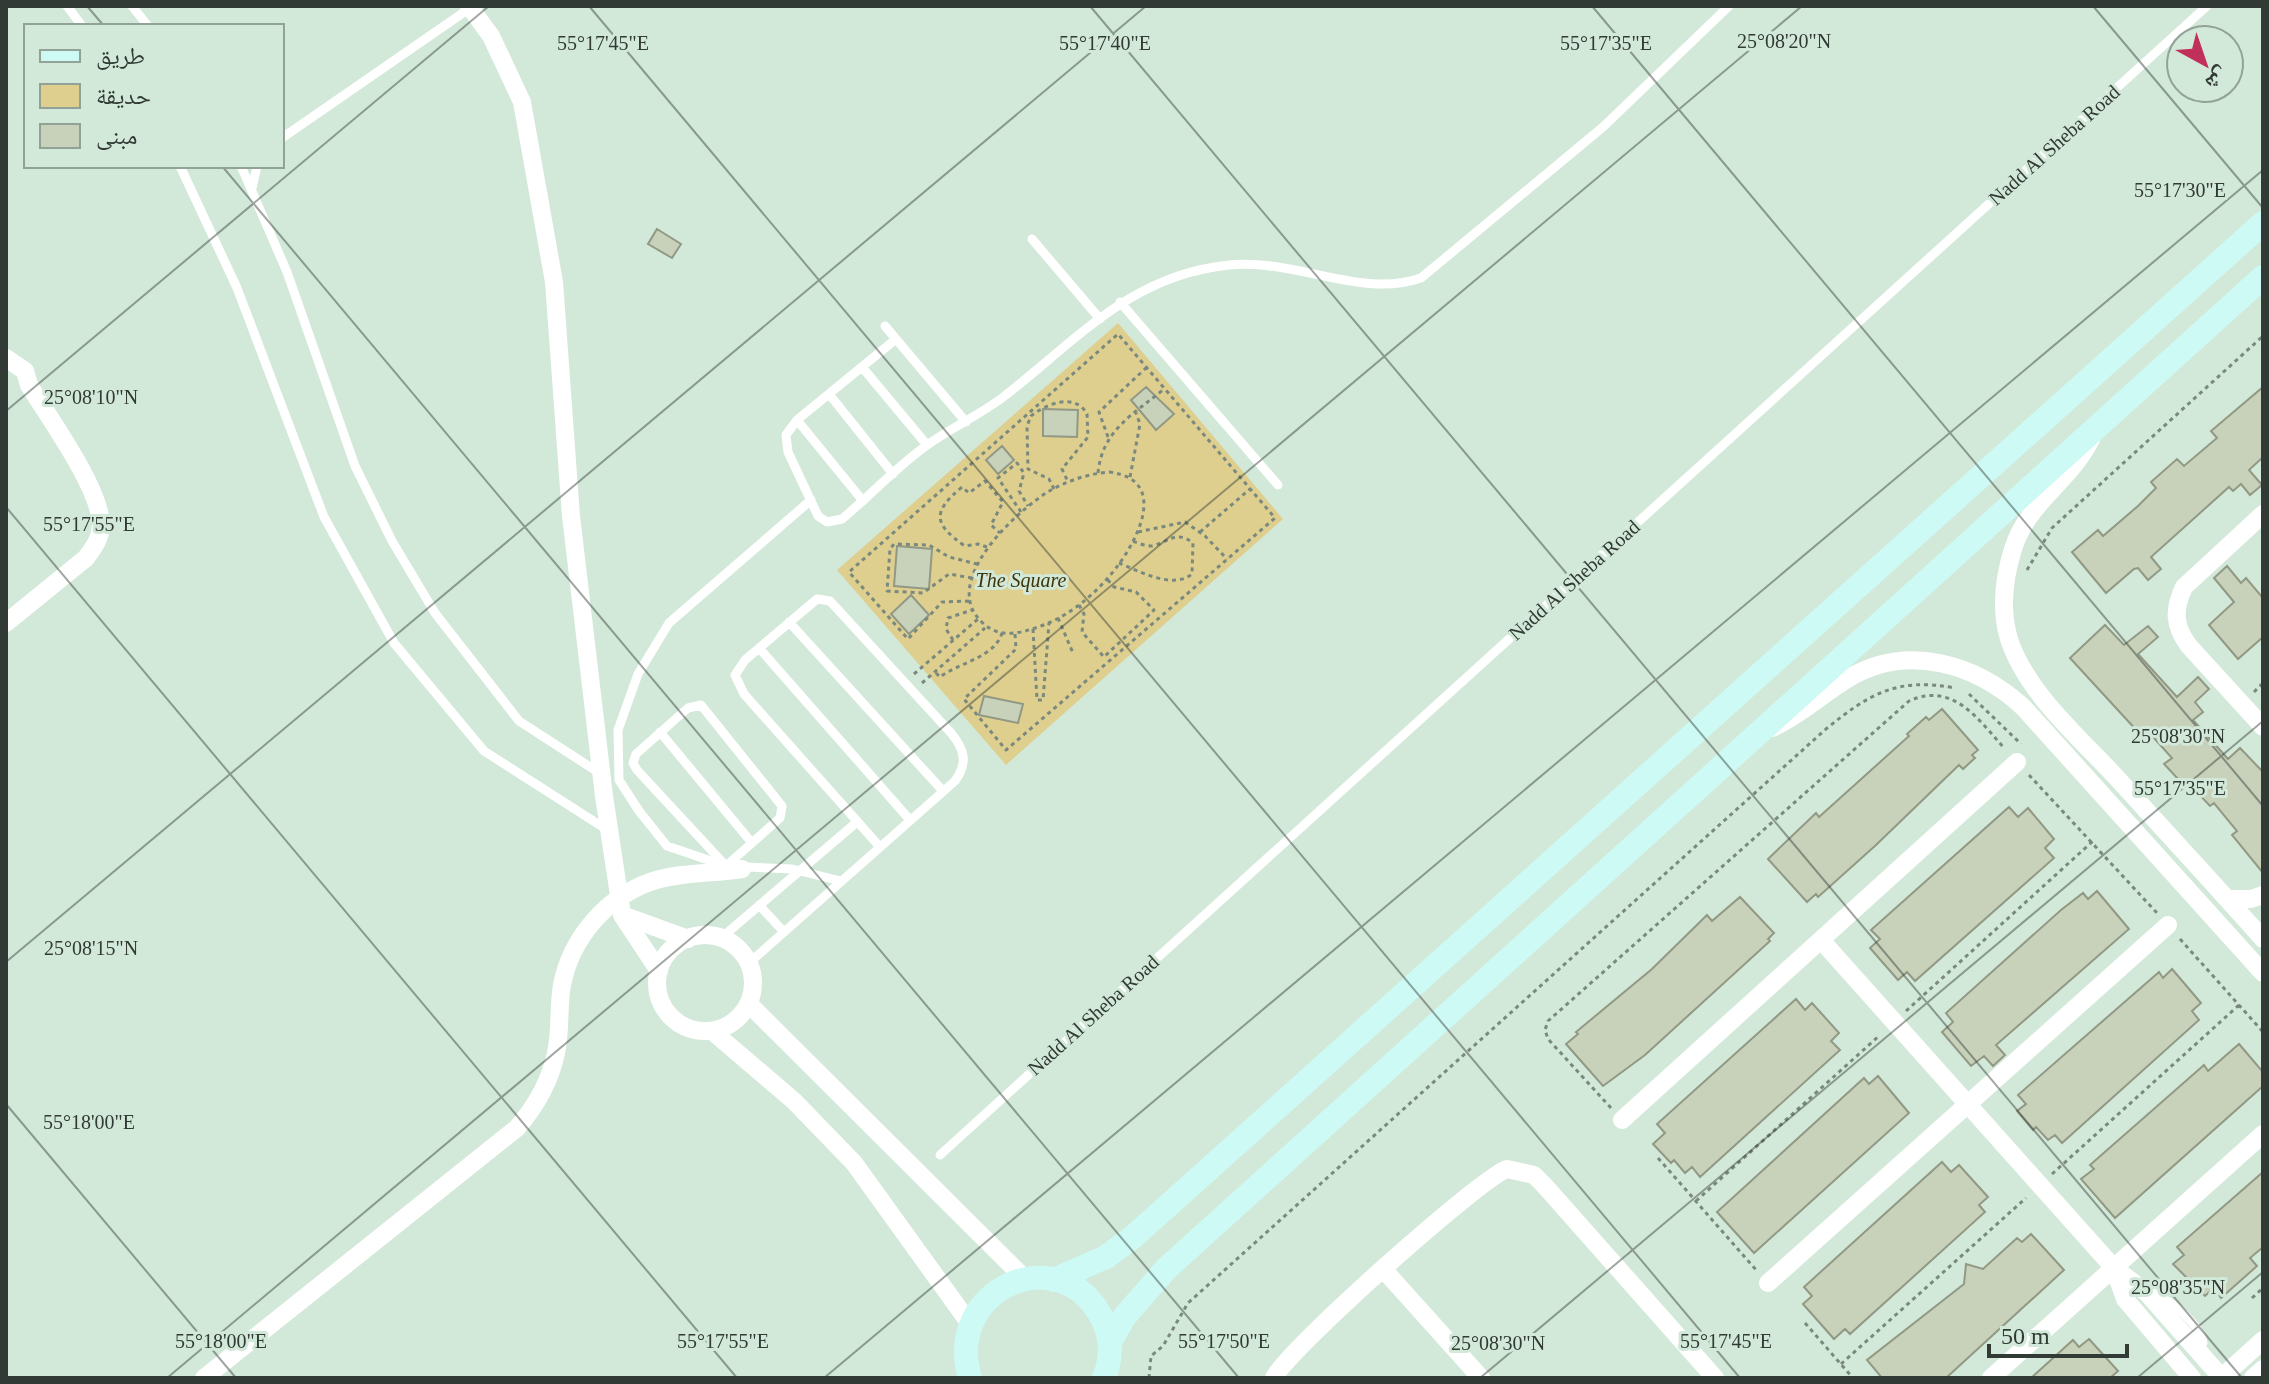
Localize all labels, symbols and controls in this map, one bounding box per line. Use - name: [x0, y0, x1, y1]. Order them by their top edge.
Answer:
- legend: [24, 24, 284, 168]
- north arrow: [2165, 24, 2245, 104]
- text: 25°08'20"N: [1737, 30, 1831, 52]
- text: 55°17'45"E: [557, 32, 649, 54]
- text: 55°17'40"E: [1059, 32, 1151, 54]
- text: 55°17'35"E: [1560, 32, 1652, 54]
- text: طريق: [96, 43, 145, 70]
- text: ش: [2200, 61, 2235, 96]
- street label: Nadd Al Sheba Road: [1984, 81, 2124, 209]
- text: حديقة: [96, 83, 151, 109]
- text: مبنى: [96, 123, 137, 150]
- text: 55°17'30"E: [2134, 179, 2226, 201]
- text: 25°08'10"N: [44, 386, 138, 408]
- text: 55°17'55"E: [43, 513, 135, 535]
- street label: Nadd Al Sheba Road: [1504, 516, 1644, 644]
- park label: The Square: [976, 569, 1067, 592]
- text: 25°08'30"N: [2131, 725, 2225, 747]
- text: 55°17'35"E: [2134, 777, 2226, 799]
- text: 25°08'15"N: [44, 937, 138, 959]
- street label: Nadd Al Sheba Road: [1023, 951, 1163, 1079]
- text: 55°18'00"E: [43, 1111, 135, 1133]
- text: 25°08'35"N: [2131, 1276, 2225, 1298]
- scale bar: [1989, 1308, 2127, 1358]
- text: 50 m: [2001, 1323, 2050, 1349]
- text: 55°18'00"E: [175, 1330, 267, 1352]
- text: 55°17'55"E: [677, 1330, 769, 1352]
- text: 55°17'50"E: [1178, 1330, 1270, 1352]
- text: 55°17'45"E: [1680, 1330, 1772, 1352]
- text: 25°08'30"N: [1451, 1332, 1545, 1354]

